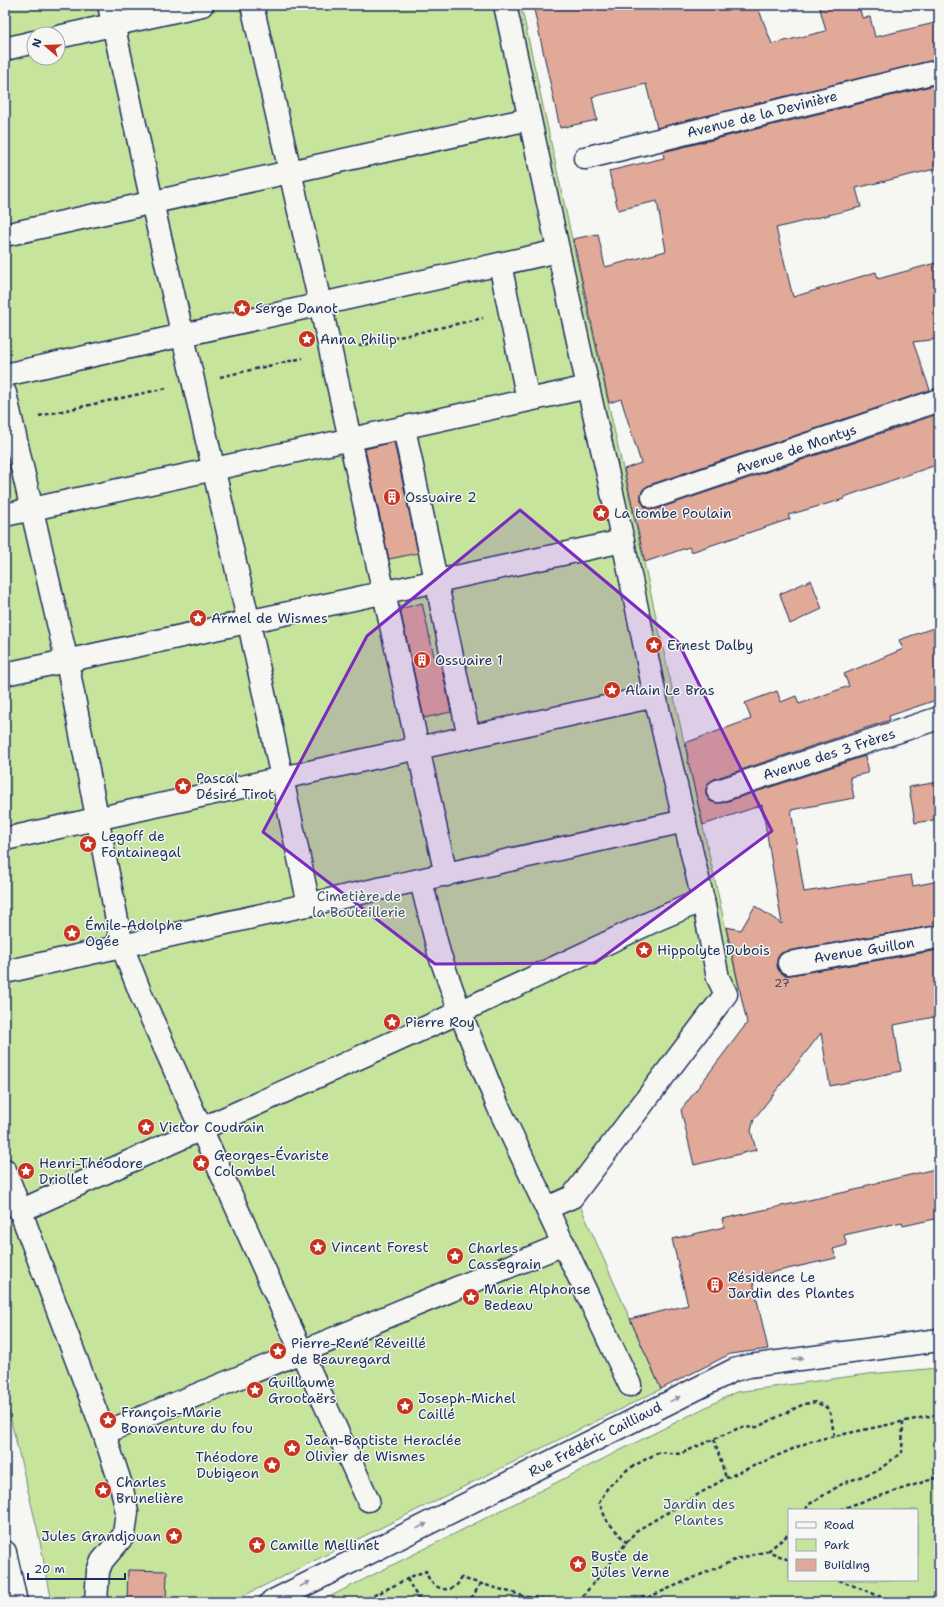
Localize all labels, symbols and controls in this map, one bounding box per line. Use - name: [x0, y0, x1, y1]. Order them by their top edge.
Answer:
- north arrow: [26, 26, 66, 66]
- text: N: [29, 36, 46, 49]
- street label: Avenue de la Devinière: [685, 87, 839, 141]
- place icon: Serge Danot: [232, 298, 252, 318]
- place label: Serge Danot: [255, 299, 338, 317]
- place icon: Anna Philip: [297, 329, 317, 349]
- place label: Anna Philip: [320, 330, 397, 348]
- street label: Avenue de Montys: [733, 420, 859, 478]
- building icon: Ossuaire 2: [382, 487, 402, 507]
- place label: Ossuaire 2: [405, 488, 477, 506]
- place icon: La tombe Poulain: [591, 503, 611, 523]
- place label: La tombe Poulain: [614, 504, 732, 522]
- place icon: Armel de Wismes: [188, 608, 208, 628]
- place label: Armel de Wismes: [211, 609, 328, 627]
- place icon: Ernest Dalby: [644, 635, 664, 655]
- place label: Ernest Dalby: [667, 636, 753, 654]
- building icon: Ossuaire 1: [412, 650, 432, 670]
- place label: Ossuaire 1: [435, 651, 503, 669]
- place icon: Alain Le Bras: [602, 680, 622, 700]
- place label: Alain Le Bras: [625, 681, 715, 699]
- street label: Avenue des 3 Frères: [761, 724, 898, 784]
- place label: Pascal Désiré Tirot: [196, 769, 274, 803]
- place icon: Pascal Désiré Tirot: [173, 776, 193, 796]
- place label: Legoff de Fontainegal: [101, 827, 182, 861]
- place icon: Legoff de Fontainegal: [78, 834, 98, 854]
- park label: Cimetière de la Bouteillerie: [312, 887, 406, 921]
- place label: Émile-Adolphe Ogée: [85, 916, 183, 950]
- place icon: Émile-Adolphe Ogée: [62, 923, 82, 943]
- street label: Avenue Guillon: [812, 933, 916, 967]
- place icon: Hippolyte Dubois: [634, 940, 654, 960]
- place label: Hippolyte Dubois: [657, 941, 770, 959]
- house number: 27: [774, 975, 790, 991]
- place icon: Pierre Roy: [382, 1012, 402, 1032]
- place label: Pierre Roy: [405, 1013, 475, 1031]
- place icon: Victor Coudrain: [136, 1117, 156, 1137]
- place label: Victor Coudrain: [159, 1118, 265, 1136]
- place label: Georges-Évariste Colombel: [214, 1146, 329, 1180]
- place icon: Georges-Évariste Colombel: [191, 1153, 211, 1173]
- place label: Henri-Théodore Driollet: [39, 1154, 143, 1188]
- place icon: Henri-Théodore Driollet: [16, 1161, 36, 1181]
- place icon: Vincent Forest: [308, 1237, 328, 1257]
- place label: Vincent Forest: [331, 1238, 429, 1256]
- place label: Charles Cassegrain: [468, 1239, 542, 1273]
- place icon: Charles Cassegrain: [445, 1246, 465, 1266]
- place label: Résidence Le Jardin des Plantes: [728, 1268, 855, 1302]
- building icon: Résidence Le Jardin des Plantes: [705, 1275, 725, 1295]
- place label: Marie Alphonse Bedeau: [484, 1280, 591, 1314]
- place icon: Marie Alphonse Bedeau: [461, 1287, 481, 1307]
- place label: Pierre-René Réveillé de Beauregard: [291, 1334, 426, 1368]
- place icon: Pierre-René Réveillé de Beauregard: [268, 1341, 288, 1361]
- one-way arrow: [791, 1356, 804, 1362]
- place label: Guillaume Grootaërs: [268, 1373, 336, 1407]
- place icon: Guillaume Grootaërs: [245, 1380, 265, 1400]
- place label: Joseph-Michel Caillé: [418, 1389, 516, 1423]
- one-way arrow: [670, 1395, 681, 1402]
- place icon: Joseph-Michel Caillé: [395, 1396, 415, 1416]
- street label: Rue Frédéric Cailliaud: [525, 1397, 665, 1480]
- place label: François-Marie Bonaventure du fou: [121, 1403, 253, 1437]
- place icon: François-Marie Bonaventure du fou: [98, 1410, 118, 1430]
- place label: Jean-Baptiste Heraclée Olivier de Wismes: [305, 1431, 462, 1465]
- place icon: Jean-Baptiste Heraclée Olivier de Wismes: [282, 1438, 302, 1458]
- place label: Théodore Dubigeon: [195, 1448, 259, 1482]
- place icon: Théodore Dubigeon: [262, 1455, 282, 1475]
- place label: Charles Brunelière: [116, 1473, 184, 1507]
- place icon: Charles Brunelière: [93, 1480, 113, 1500]
- park label: Jardin des Plantes: [663, 1495, 735, 1529]
- legend: [788, 1509, 918, 1581]
- text: Road: [824, 1517, 855, 1533]
- one-way arrow: [416, 1523, 427, 1529]
- place icon: Jules Grandjouan: [164, 1526, 184, 1546]
- place label: Jules Grandjouan: [41, 1527, 161, 1545]
- place icon: Camille Mellinet: [247, 1535, 267, 1555]
- place label: Camille Mellinet: [270, 1536, 380, 1554]
- text: Park: [824, 1537, 850, 1553]
- place label: Buste de Jules Verne: [591, 1547, 670, 1581]
- place icon: Buste de Jules Verne: [568, 1554, 588, 1574]
- scale bar: [28, 1555, 125, 1581]
- text: Building: [824, 1557, 870, 1573]
- text: 20 m: [34, 1561, 65, 1577]
- one-way arrow: [300, 1581, 311, 1588]

